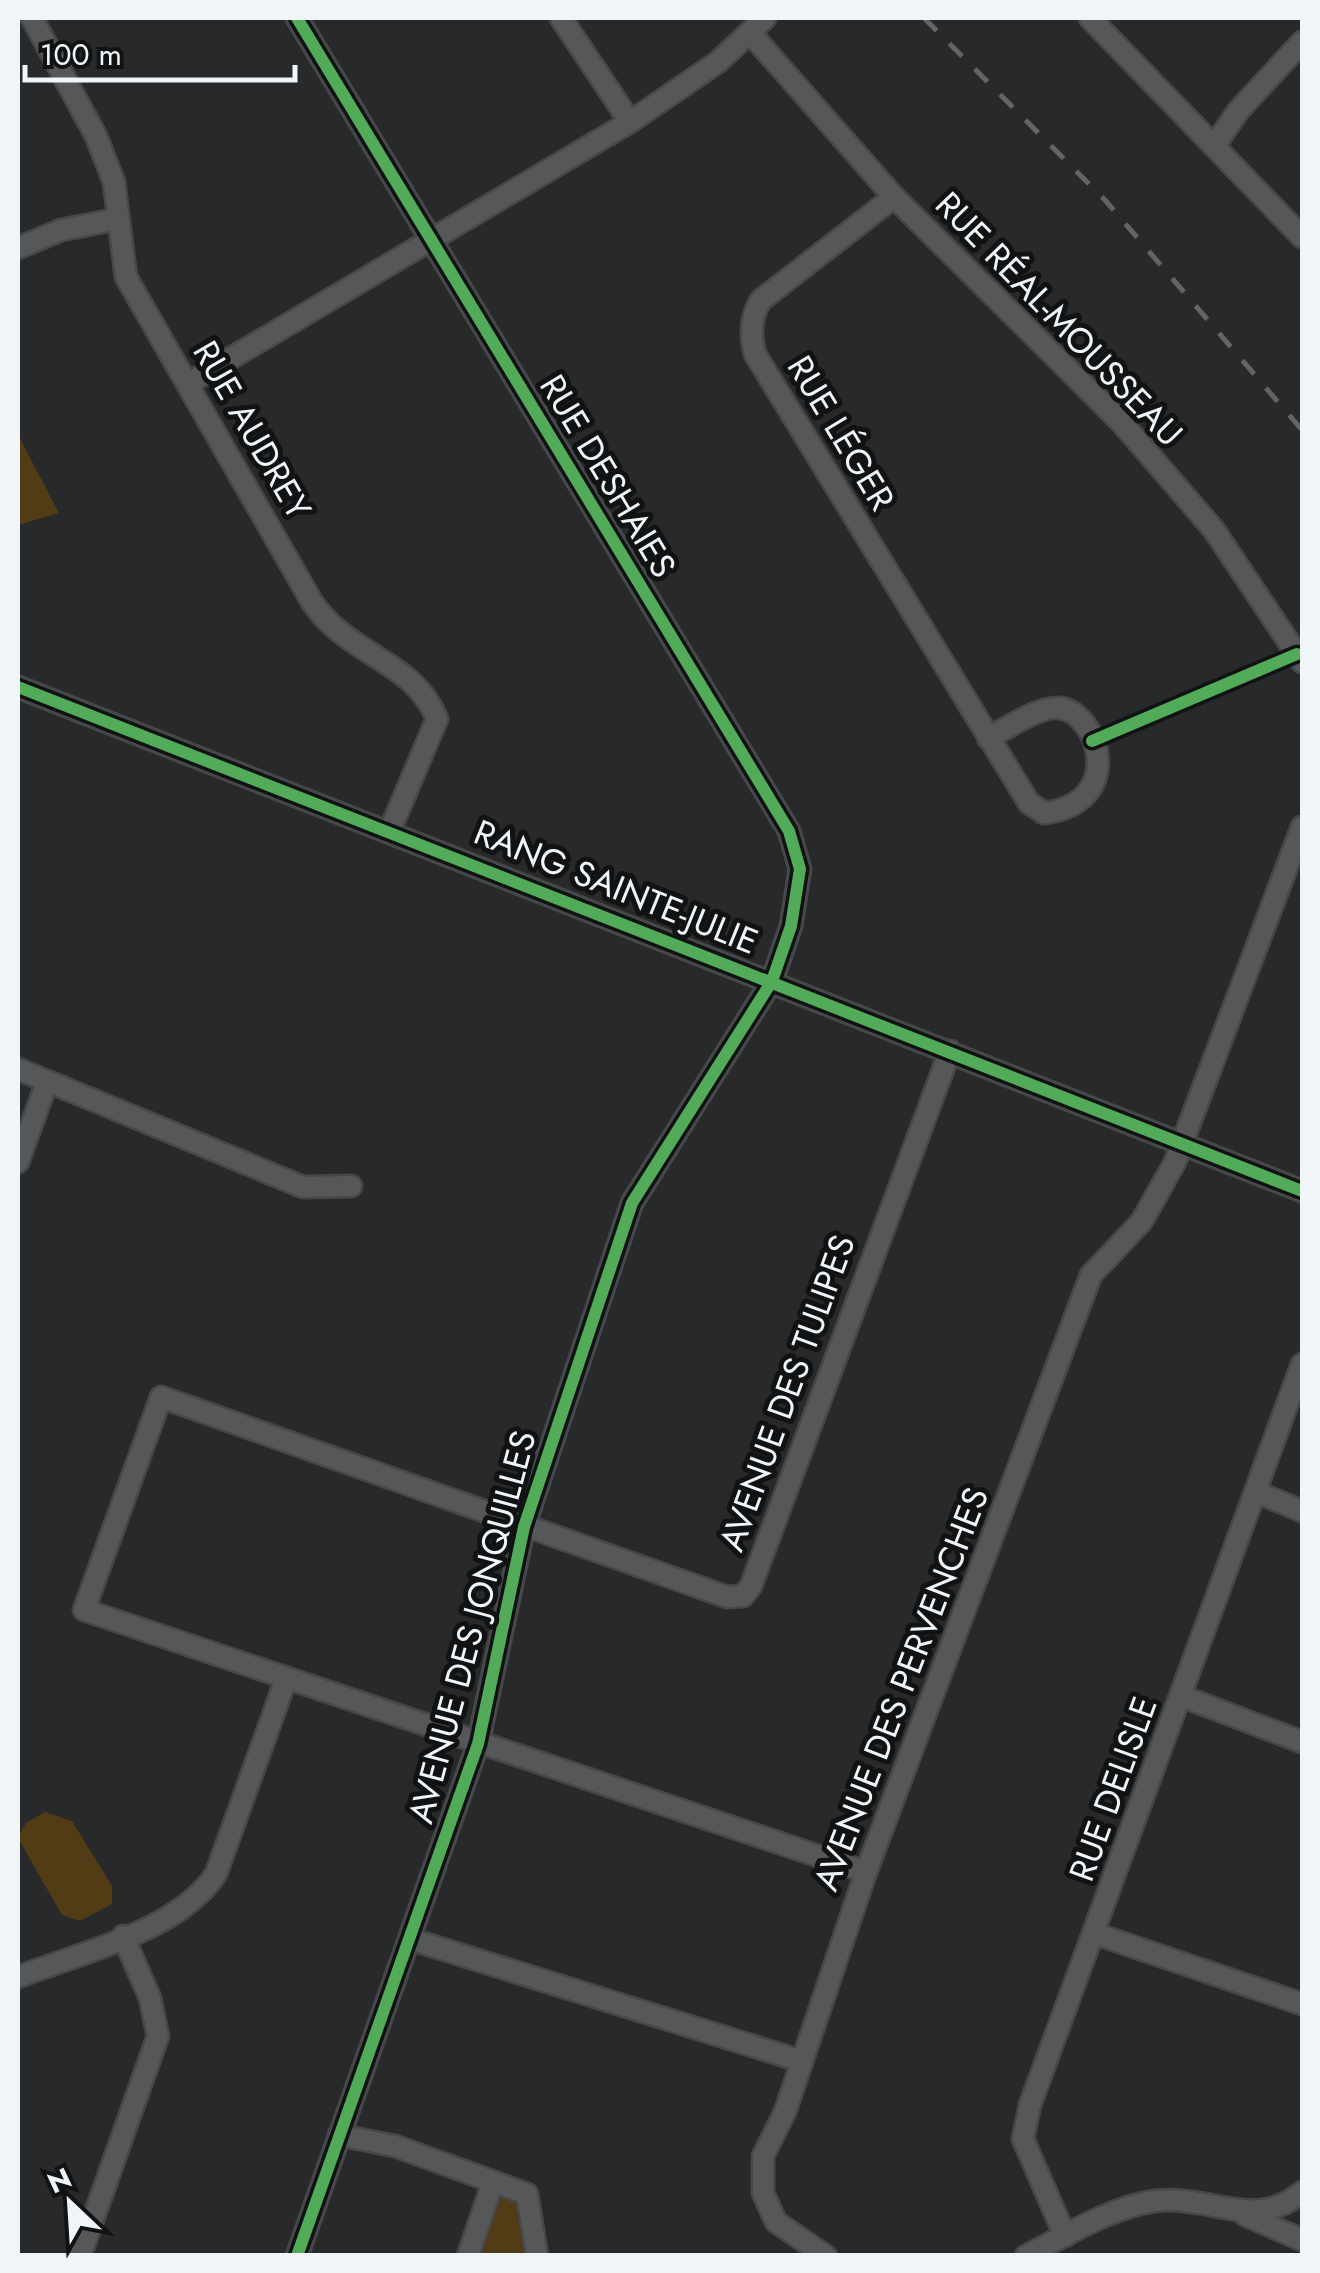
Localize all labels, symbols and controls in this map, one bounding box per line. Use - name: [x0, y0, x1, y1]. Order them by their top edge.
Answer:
- scale bar: [25, 20, 295, 82]
- text: 100 m: [40, 33, 122, 76]
- street label: RUE RÉAL-MOUSSEAU: [924, 180, 1194, 458]
- street label: RUE AUDREY: [181, 332, 323, 529]
- street label: RUE LÉGER: [775, 346, 907, 520]
- street label: RUE DESHAIES: [528, 365, 688, 587]
- street label: RANG SAINTE-JULIE: [467, 807, 765, 967]
- street label: AVENUE DES TULIPES: [706, 1228, 868, 1558]
- street label: AVENUE DES JONQUILLES: [395, 1425, 549, 1829]
- street label: AVENUE DES PERVENCHES: [801, 1480, 1001, 1898]
- street label: RUE DELISLE: [1057, 1690, 1169, 1888]
- north arrow: [20, 2153, 120, 2253]
- text: N: [41, 2158, 78, 2204]

